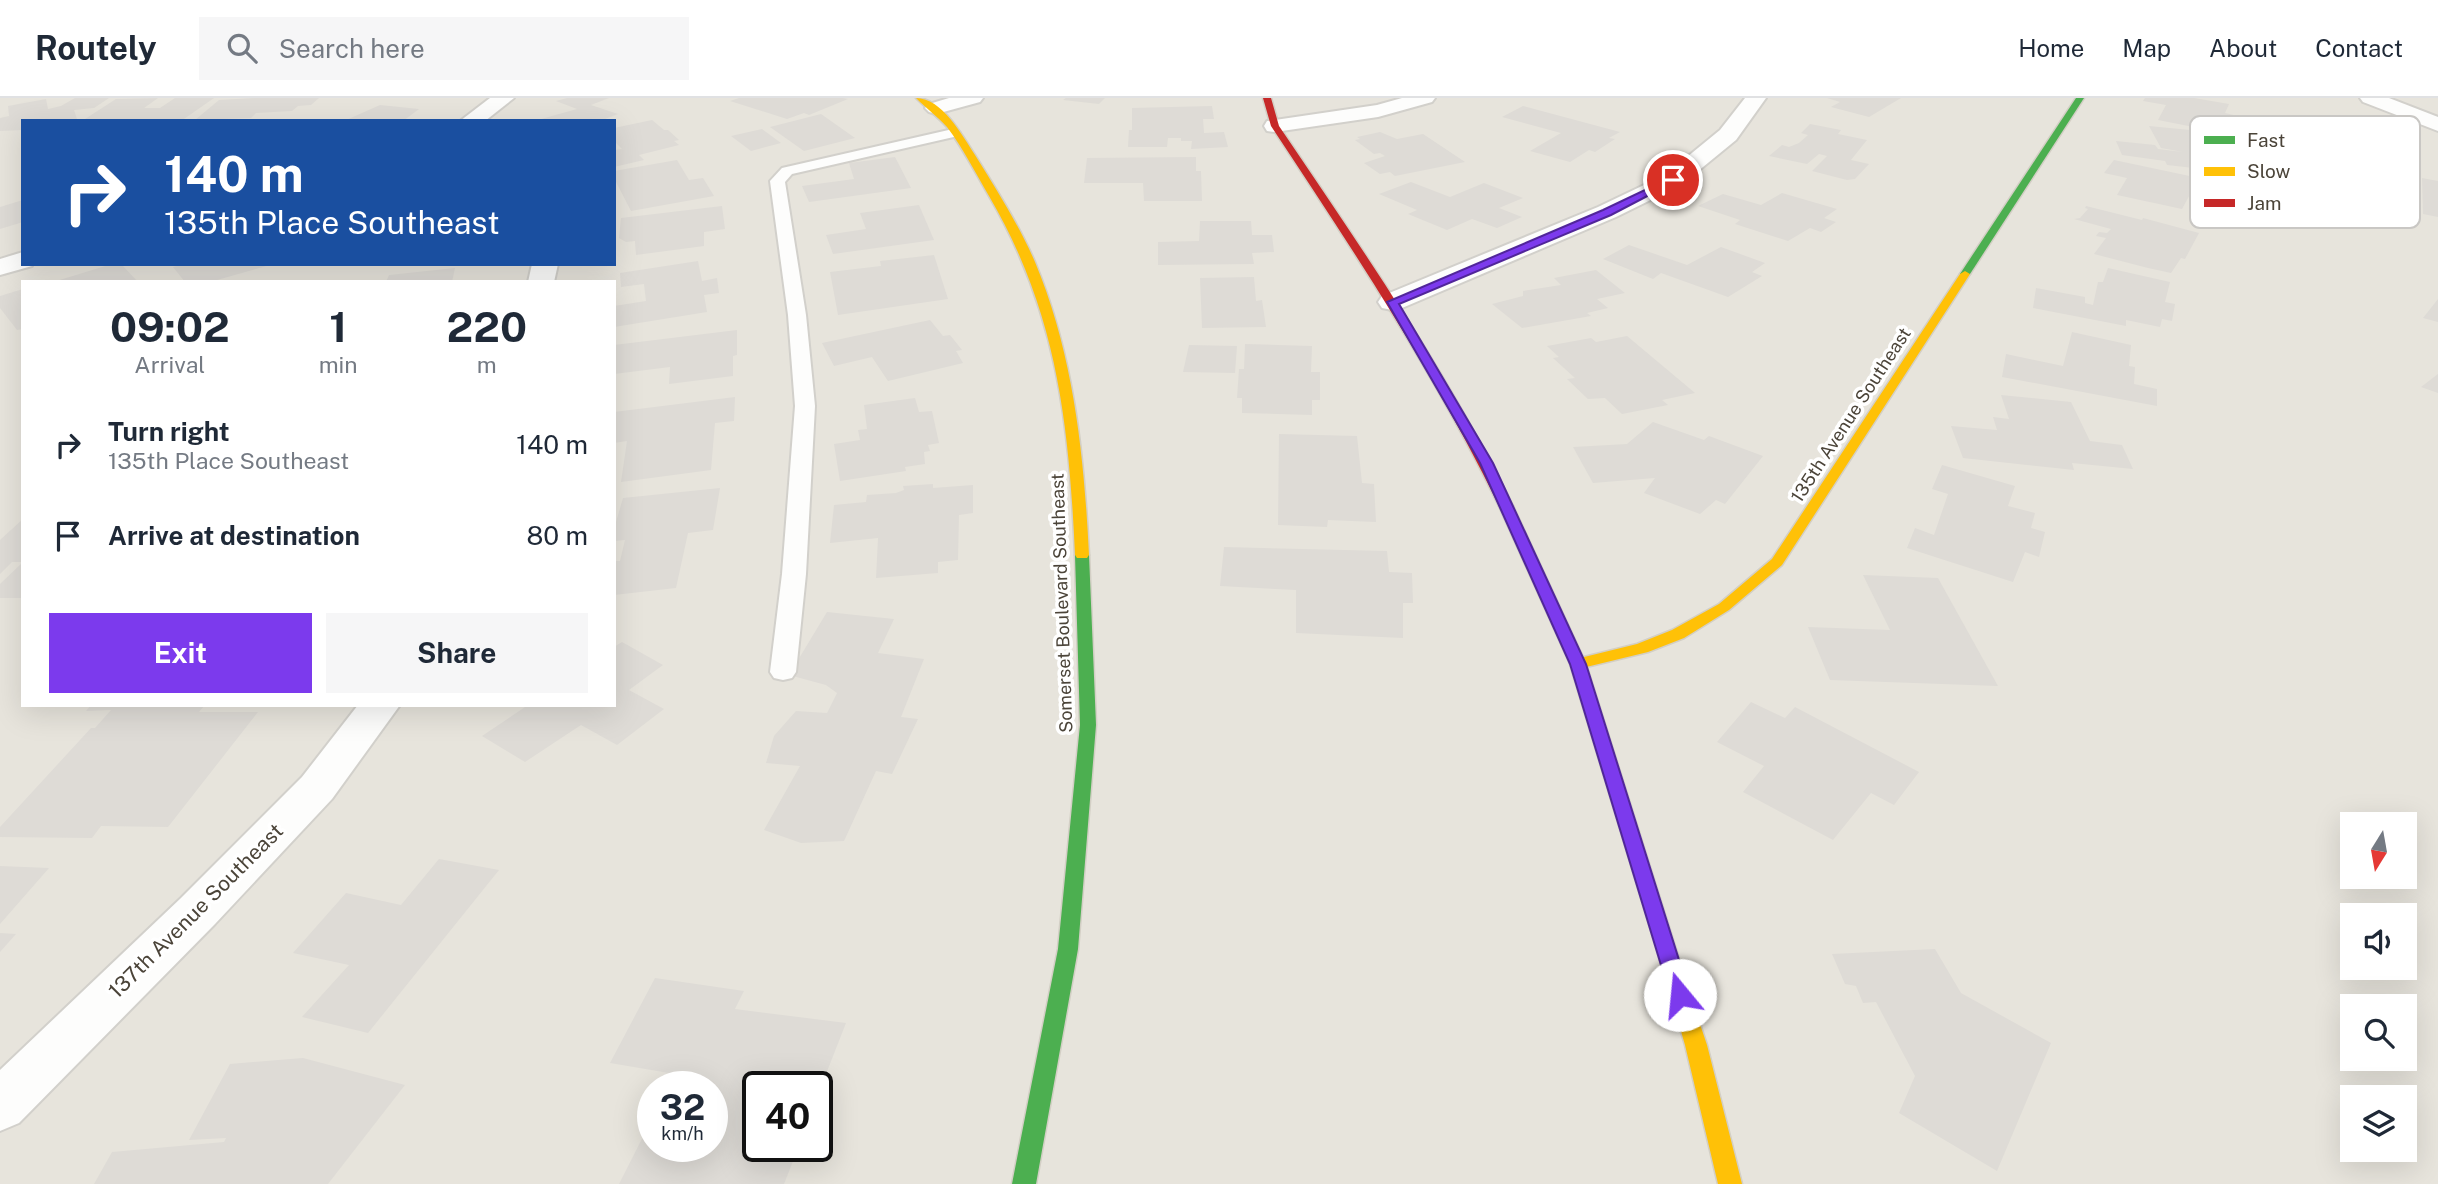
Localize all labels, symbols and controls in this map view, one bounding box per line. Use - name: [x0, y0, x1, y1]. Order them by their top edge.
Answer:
- search box: [199, 17, 689, 80]
- text: Routely: [35, 29, 157, 67]
- icon: search: [223, 29, 261, 67]
- text: Search here: [279, 33, 425, 64]
- text: Home: [2018, 34, 2084, 62]
- text: Map: [2122, 34, 2171, 62]
- text: About: [2209, 34, 2277, 62]
- text: Contact: [2315, 34, 2403, 62]
- legend: [2190, 116, 2420, 228]
- text: Fast: [2247, 129, 2285, 151]
- text: 140 m: [164, 145, 304, 203]
- icon: right: [49, 147, 140, 238]
- pin: [1643, 150, 1703, 210]
- text: Slow: [2247, 160, 2291, 182]
- icon: arrive: [1654, 161, 1692, 199]
- text: Jam: [2247, 192, 2281, 214]
- text: 135th Place Southeast: [164, 204, 500, 241]
- text: 09:02: [110, 302, 230, 351]
- text: 1: [329, 302, 347, 351]
- text: 220: [447, 302, 527, 351]
- street label: 135th Avenue Southeast: [1786, 323, 1915, 506]
- text: Arrival: [134, 351, 205, 378]
- text: min: [319, 351, 358, 378]
- text: m: [477, 351, 497, 378]
- text: Turn right: [108, 416, 230, 447]
- icon: right: [49, 426, 87, 464]
- text: 140 m: [516, 429, 588, 460]
- text: 135th Place Southeast: [108, 447, 349, 474]
- street label: Somerset Boulevard Southeast: [1046, 473, 1077, 733]
- icon: arrive: [49, 517, 87, 555]
- text: Arrive at destination: [108, 520, 360, 551]
- text: 80 m: [527, 520, 588, 551]
- button: Exit: [49, 613, 312, 693]
- button: Share: [326, 613, 588, 693]
- north arrow: [2340, 812, 2417, 889]
- map controls: [2340, 812, 2417, 1162]
- street label: 137th Avenue Southeast: [103, 818, 288, 1003]
- button: sound: [2340, 903, 2417, 980]
- position arrow: [1643, 958, 1717, 1032]
- button: search: [2340, 994, 2417, 1071]
- speed limit sign: 40: [742, 1071, 833, 1162]
- button: layers: [2340, 1085, 2417, 1162]
- text: 32: [660, 1087, 705, 1128]
- text: km/h: [661, 1123, 704, 1144]

